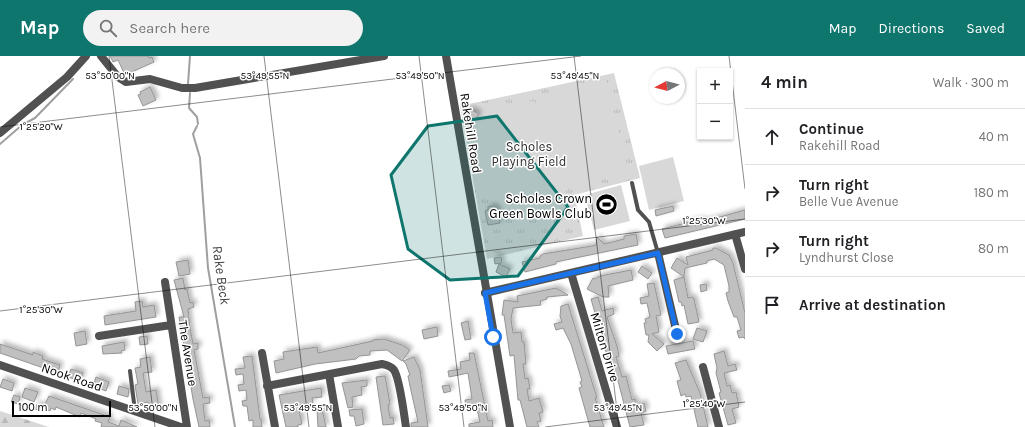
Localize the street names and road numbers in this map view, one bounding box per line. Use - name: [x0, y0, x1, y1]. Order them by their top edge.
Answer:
- street label: Rakehill Road: [457, 92, 485, 174]
- street label: Milton Drive: [587, 310, 623, 384]
- street label: The Avenue: [175, 319, 201, 388]
- street label: Nook Road: [40, 360, 104, 394]

